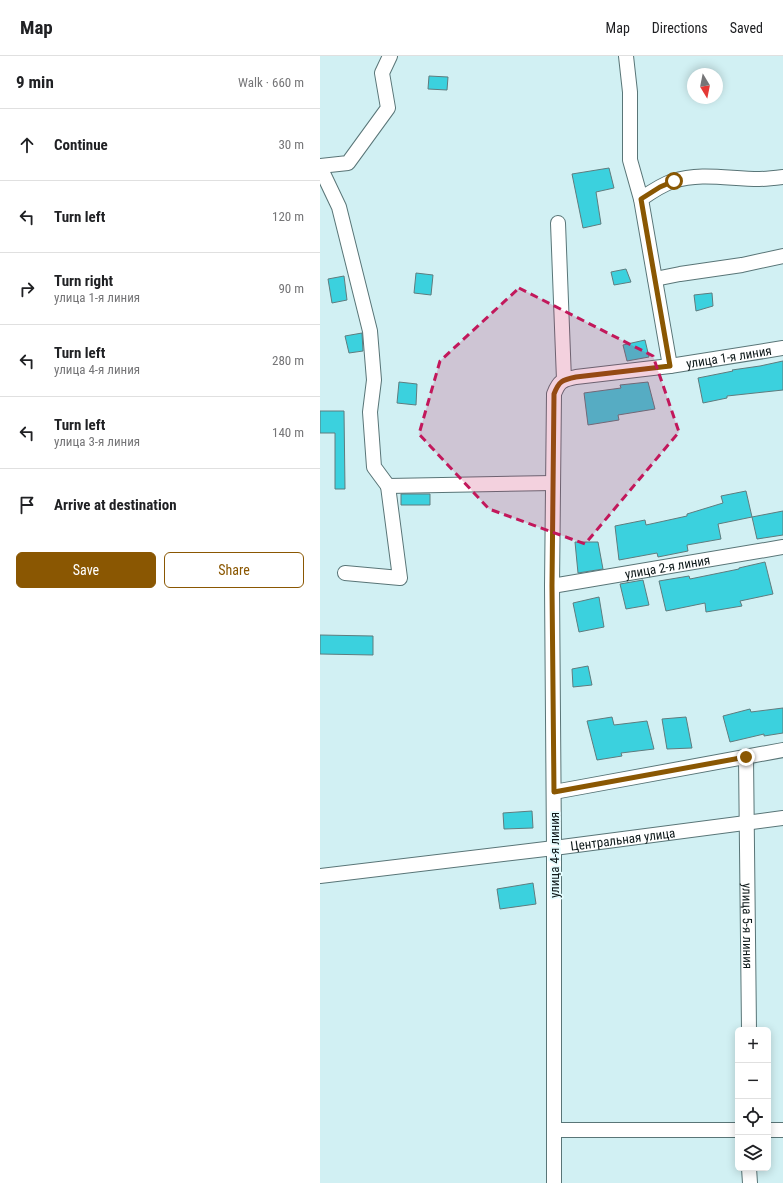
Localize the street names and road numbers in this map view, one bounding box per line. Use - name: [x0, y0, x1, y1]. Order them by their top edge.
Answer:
- street label: улица 1-я линия: [685, 342, 773, 371]
- street label: улица 2-я линия: [624, 552, 711, 581]
- street label: улица 4-я линия: [547, 812, 562, 898]
- street label: Центральная улица: [569, 825, 676, 853]
- street label: улица 5-я линия: [740, 883, 756, 969]

